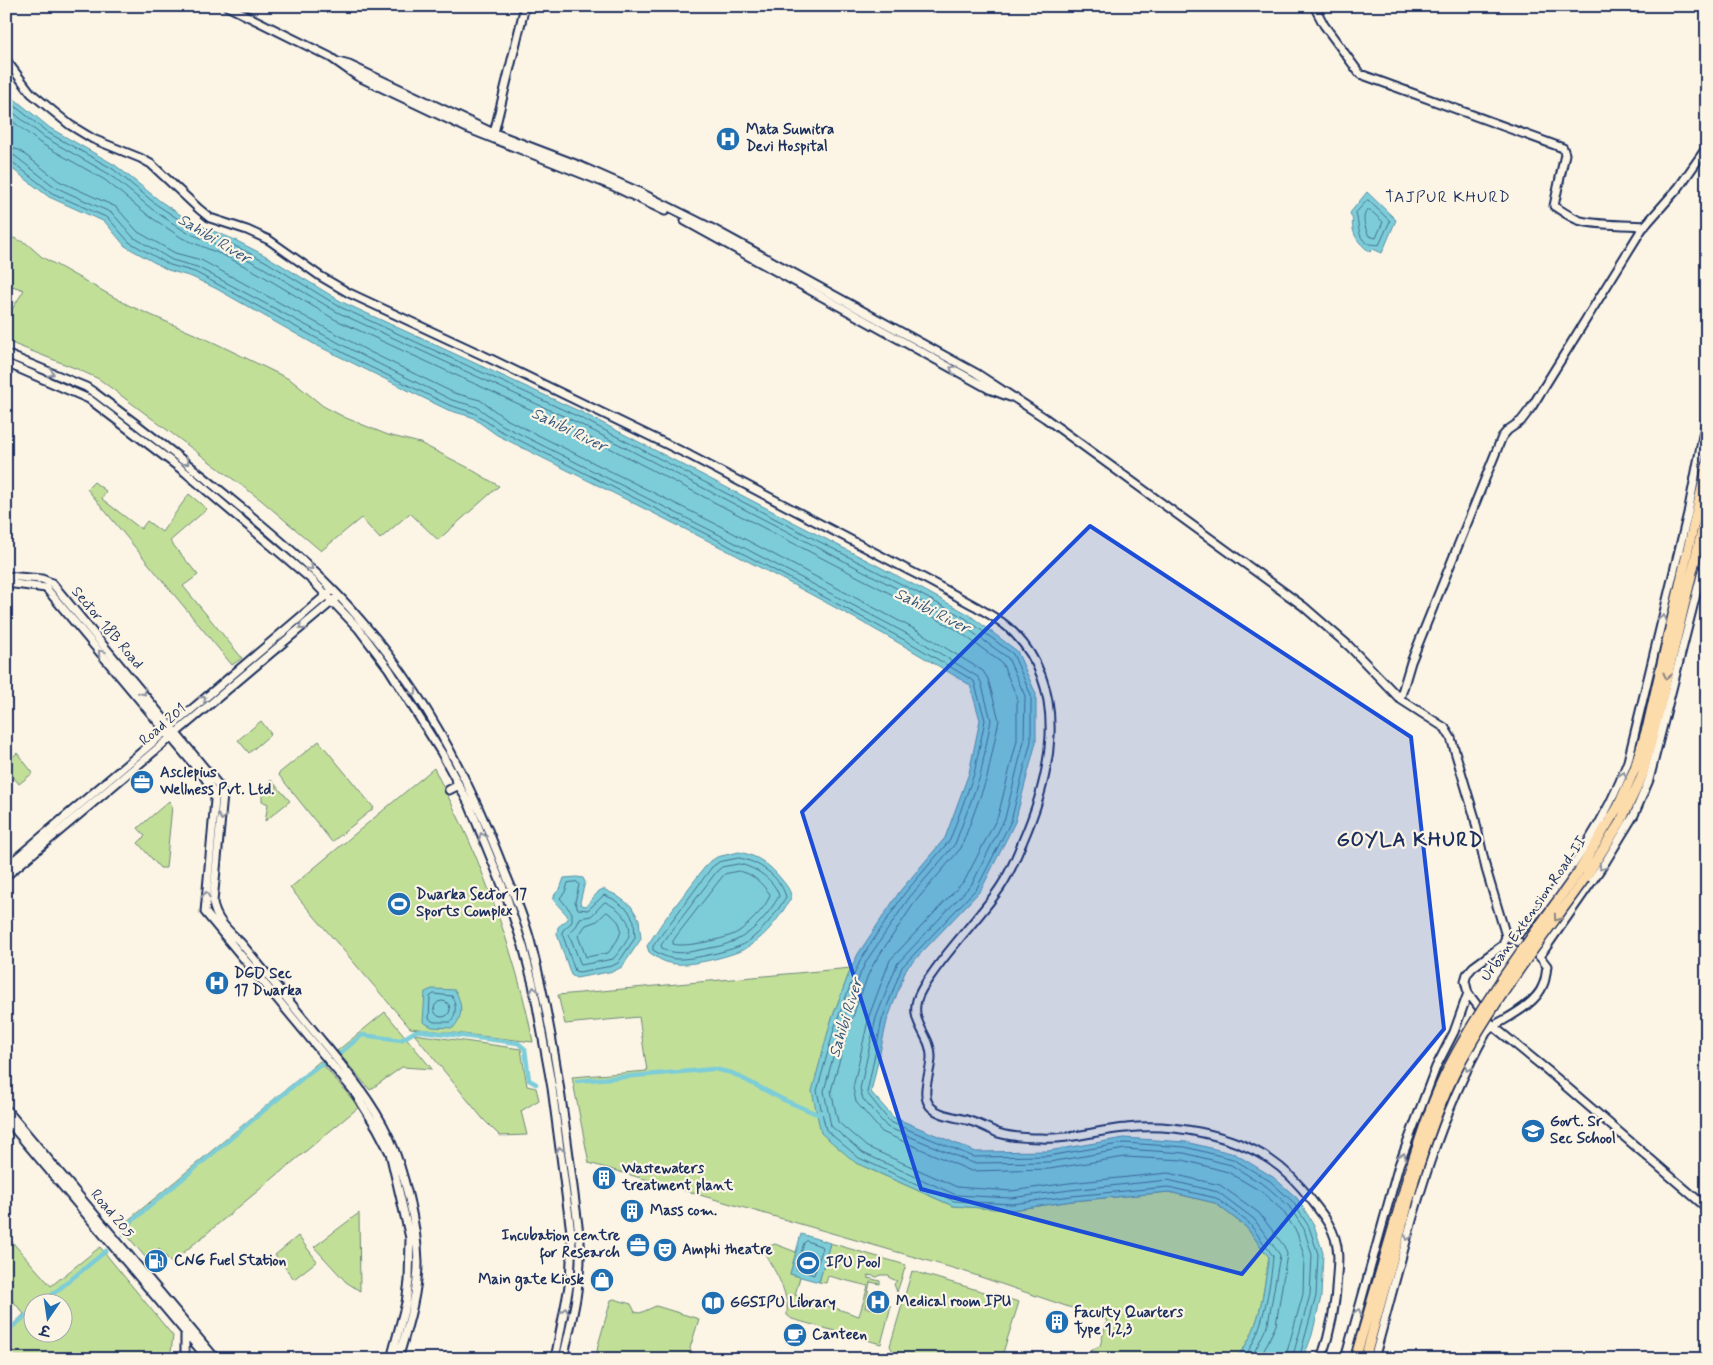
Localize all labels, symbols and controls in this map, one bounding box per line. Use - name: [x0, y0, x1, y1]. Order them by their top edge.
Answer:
- place label: Mata Sumitra Devi Hospital: [746, 120, 834, 157]
- hospital icon: Mata Sumitra Devi Hospital: [715, 126, 741, 152]
- district label: TAJPUR KHURD: [1385, 187, 1511, 208]
- water label: Sahibi River: [174, 209, 256, 270]
- one-way arrow: [949, 365, 958, 375]
- one-way arrow: [46, 366, 55, 377]
- water label: Sahibi River: [528, 403, 612, 458]
- one-way arrow: [180, 457, 189, 465]
- one-way arrow: [304, 562, 313, 571]
- street label: Sector 18B Road: [67, 582, 147, 674]
- water label: Sahibi River: [891, 583, 975, 640]
- one-way arrow: [1657, 613, 1668, 622]
- one-way arrow: [299, 622, 308, 630]
- one-way arrow: [97, 650, 106, 659]
- one-way arrow: [1662, 672, 1673, 681]
- one-way arrow: [137, 686, 145, 695]
- one-way arrow: [407, 686, 417, 695]
- one-way arrow: [198, 696, 207, 705]
- street label: Road 201: [135, 699, 191, 751]
- place label: Asclepius Wellness Pvt. Ltd.: [159, 763, 274, 800]
- office icon: Asclepius Wellness Pvt. Ltd.: [129, 769, 155, 795]
- one-way arrow: [1617, 771, 1627, 780]
- one-way arrow: [216, 813, 227, 821]
- district label: GOYLA KHURD: [1336, 827, 1484, 854]
- one-way arrow: [478, 832, 488, 841]
- street label: Urban Extension Road-II: [1476, 832, 1592, 986]
- one-way arrow: [1599, 861, 1608, 871]
- place label: Dwarka Sector 17 Sports Complex: [416, 885, 527, 922]
- one-way arrow: [200, 891, 211, 899]
- sports icon: Dwarka Sector 17 Sports Complex: [386, 891, 412, 917]
- one-way arrow: [1554, 912, 1563, 921]
- place label: DGD Sec 17 Dwarka: [234, 964, 302, 1001]
- hospital icon: DGD Sec 17 Dwarka: [204, 970, 230, 996]
- water label: Sahibi River: [824, 974, 869, 1060]
- one-way arrow: [529, 985, 540, 994]
- one-way arrow: [1464, 1062, 1474, 1071]
- place label: Govt. Sr Sec School: [1550, 1112, 1616, 1149]
- school or university icon: Govt. Sr Sec School: [1520, 1118, 1546, 1144]
- one-way arrow: [556, 1146, 566, 1154]
- one-way arrow: [1397, 1152, 1407, 1160]
- place label: Wastewaters treatment plant: [621, 1159, 734, 1196]
- building icon: Wastewaters treatment plant: [591, 1165, 617, 1191]
- street label: Road 205: [86, 1185, 138, 1243]
- building icon: Mass com.: [619, 1198, 645, 1224]
- place label: Mass com.: [650, 1201, 717, 1221]
- place label: Incubation centre for Research: [502, 1226, 620, 1265]
- office icon: Incubation centre for Research: [625, 1232, 651, 1258]
- one-way arrow: [1403, 1232, 1413, 1240]
- theatre icon: Amphi theatre: [652, 1237, 678, 1263]
- place label: Amphi theatre: [682, 1240, 773, 1260]
- fuel station icon: CNG Fuel Station: [143, 1248, 169, 1274]
- sports icon: IPU Pool: [795, 1250, 821, 1276]
- place label: CNG Fuel Station: [174, 1251, 287, 1271]
- place label: IPU Pool: [826, 1253, 880, 1273]
- shop icon: Main gate Kiosk: [589, 1267, 615, 1293]
- place label: Main gate Kiosk: [478, 1270, 584, 1292]
- hospital icon: Medical room IPU: [865, 1289, 891, 1315]
- library icon: GGSIPU Library: [700, 1290, 726, 1316]
- north arrow: [22, 1292, 72, 1342]
- place label: Medical room IPU: [896, 1292, 1011, 1312]
- place label: GGSIPU Library: [730, 1293, 836, 1313]
- place label: Faculty Quarters Type 1,2,3: [1074, 1303, 1183, 1340]
- one-way arrow: [560, 1307, 570, 1316]
- one-way arrow: [1352, 1308, 1362, 1316]
- building icon: Faculty Quarters Type 1,2,3: [1044, 1309, 1070, 1335]
- text: उ: [37, 1319, 54, 1340]
- cafe icon: Canteen: [782, 1322, 808, 1348]
- place label: Canteen: [812, 1325, 868, 1345]

